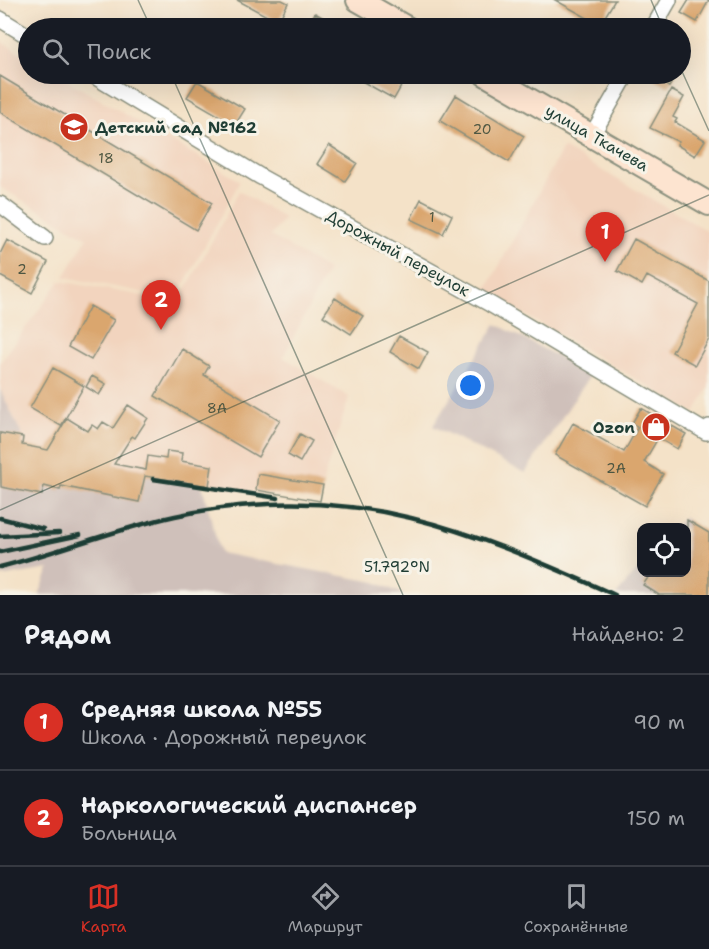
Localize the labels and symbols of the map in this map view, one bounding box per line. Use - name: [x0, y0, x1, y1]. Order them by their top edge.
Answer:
- street label: улица Ткачева: [542, 100, 652, 176]
- school or university icon: Детский сад №162: [58, 111, 90, 143]
- place label: Детский сад №162: [95, 117, 257, 138]
- house number: 20: [472, 120, 492, 138]
- house number: 18: [98, 149, 114, 167]
- street label: Дорожный переулок: [322, 205, 474, 301]
- house number: 1: [429, 208, 435, 226]
- pin: 1: [586, 212, 624, 262]
- house number: 2: [17, 260, 27, 278]
- pin: 2: [142, 280, 180, 330]
- your location: [456, 371, 485, 400]
- house number: 8А: [207, 399, 227, 417]
- shop icon: Ozon: [640, 411, 672, 443]
- place label: Ozon: [593, 417, 635, 438]
- house number: 2А: [606, 459, 626, 477]
- text: 51.792°N: [364, 557, 430, 577]

